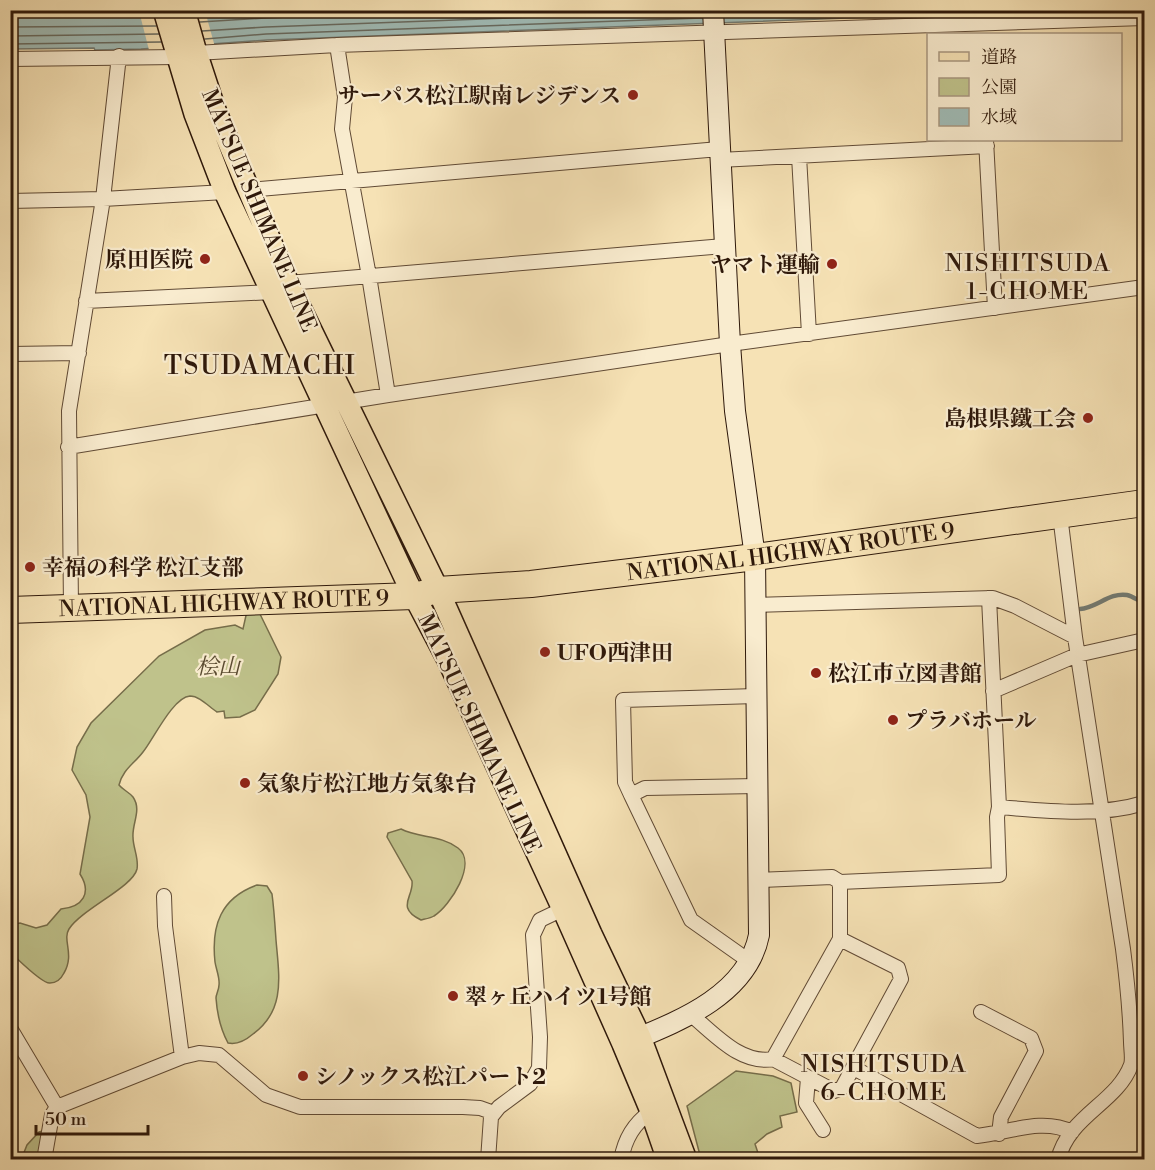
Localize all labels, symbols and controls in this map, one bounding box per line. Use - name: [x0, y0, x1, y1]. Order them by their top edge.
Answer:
- legend: [927, 33, 1122, 141]
- text: 道路: [981, 46, 1017, 69]
- text: 公園: [981, 76, 1017, 99]
- place label: サーパス松江駅南レジデンス: [338, 83, 621, 110]
- street label: MATSUE SHIMANE LINE: [195, 85, 322, 336]
- marker: サーパス松江駅南レジデンス: [626, 88, 640, 102]
- text: 水域: [981, 106, 1017, 129]
- place label: 原田医院: [105, 247, 193, 274]
- district label: NISHITSUDA 1-CHOME: [945, 249, 1111, 307]
- marker: 原田医院: [198, 252, 212, 266]
- place label: ヤマト運輸: [710, 252, 820, 279]
- marker: ヤマト運輸: [825, 257, 839, 271]
- district label: TSUDAMACHI: [164, 350, 356, 382]
- place label: 島根県鐵工会: [944, 406, 1076, 433]
- marker: 島根県鐵工会: [1081, 411, 1095, 425]
- street label: NATIONAL HIGHWAY ROUTE 9: [625, 517, 957, 587]
- place label: 幸福の科学 松江支部: [42, 555, 244, 582]
- marker: 幸福の科学 松江支部: [23, 560, 37, 574]
- street label: NATIONAL HIGHWAY ROUTE 9: [58, 585, 389, 623]
- street label: MATSUE SHIMANE LINE: [411, 609, 546, 858]
- place label: UFO西津田: [557, 640, 673, 667]
- marker: UFO西津田: [538, 645, 552, 659]
- park label: 桧山: [196, 654, 242, 681]
- place label: 松江市立図書館: [828, 661, 982, 688]
- marker: 松江市立図書館: [809, 666, 823, 680]
- place label: プラバホール: [905, 708, 1037, 735]
- marker: プラバホール: [886, 713, 900, 727]
- place label: 気象庁松江地方気象台: [257, 771, 477, 798]
- marker: 気象庁松江地方気象台: [238, 776, 252, 790]
- place label: 翠ヶ丘ハイツ1号館: [465, 984, 652, 1011]
- marker: 翠ヶ丘ハイツ1号館: [446, 989, 460, 1003]
- district label: NISHITSUDA 6-CHOME: [801, 1050, 967, 1108]
- place label: シノックス松江パート2: [315, 1064, 546, 1091]
- marker: シノックス松江パート2: [296, 1069, 310, 1083]
- scale bar: [36, 1098, 148, 1136]
- text: 50 m: [45, 1108, 87, 1131]

